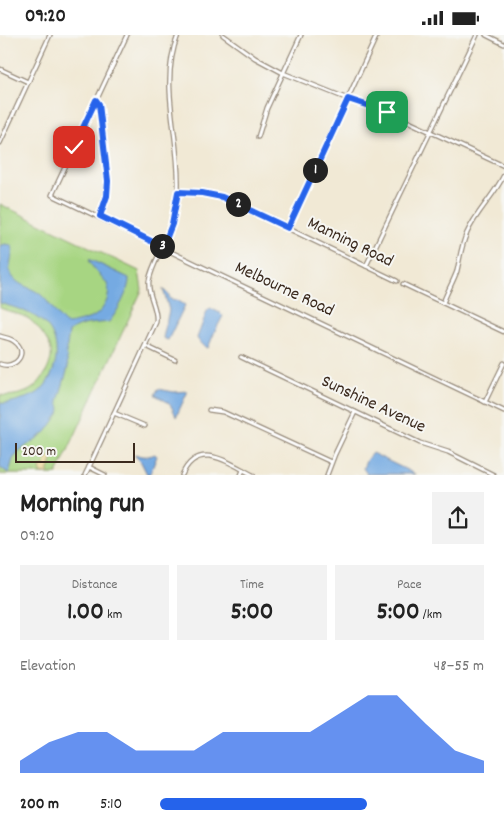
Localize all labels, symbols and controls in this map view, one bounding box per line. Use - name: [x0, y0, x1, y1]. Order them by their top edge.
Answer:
- text: 09:20: [25, 4, 66, 31]
- pin: [366, 91, 408, 133]
- icon: arrive: [373, 98, 401, 126]
- pin: [53, 126, 95, 168]
- icon: check: [60, 133, 88, 161]
- pin: 1: [302, 157, 328, 183]
- text: 1: [314, 160, 317, 180]
- pin: 2: [226, 191, 250, 217]
- text: 2: [235, 194, 242, 214]
- street label: Manning Road: [303, 211, 397, 275]
- pin: 3: [150, 233, 174, 259]
- text: 3: [159, 236, 166, 256]
- street label: Melbourne Road: [230, 256, 338, 324]
- street label: Sunshine Avenue: [317, 370, 429, 440]
- scale bar: [15, 439, 135, 463]
- text: 200 m: [22, 442, 56, 462]
- text: Morning run: [20, 486, 144, 526]
- button: share: [432, 492, 484, 544]
- text: 09:20: [20, 525, 54, 548]
- text: Distance: [72, 575, 118, 595]
- text: Time: [240, 575, 264, 595]
- text: Pace: [397, 575, 422, 595]
- text: 1.00: [67, 595, 104, 631]
- text: 5:00: [231, 595, 273, 631]
- text: 5:00: [377, 595, 420, 631]
- text: km: [104, 605, 122, 625]
- text: /km: [420, 605, 442, 625]
- text: Elevation: [20, 655, 76, 678]
- text: 48–55 m: [434, 655, 484, 678]
- text: 200 m: [20, 793, 59, 816]
- text: 5:10: [100, 793, 122, 816]

